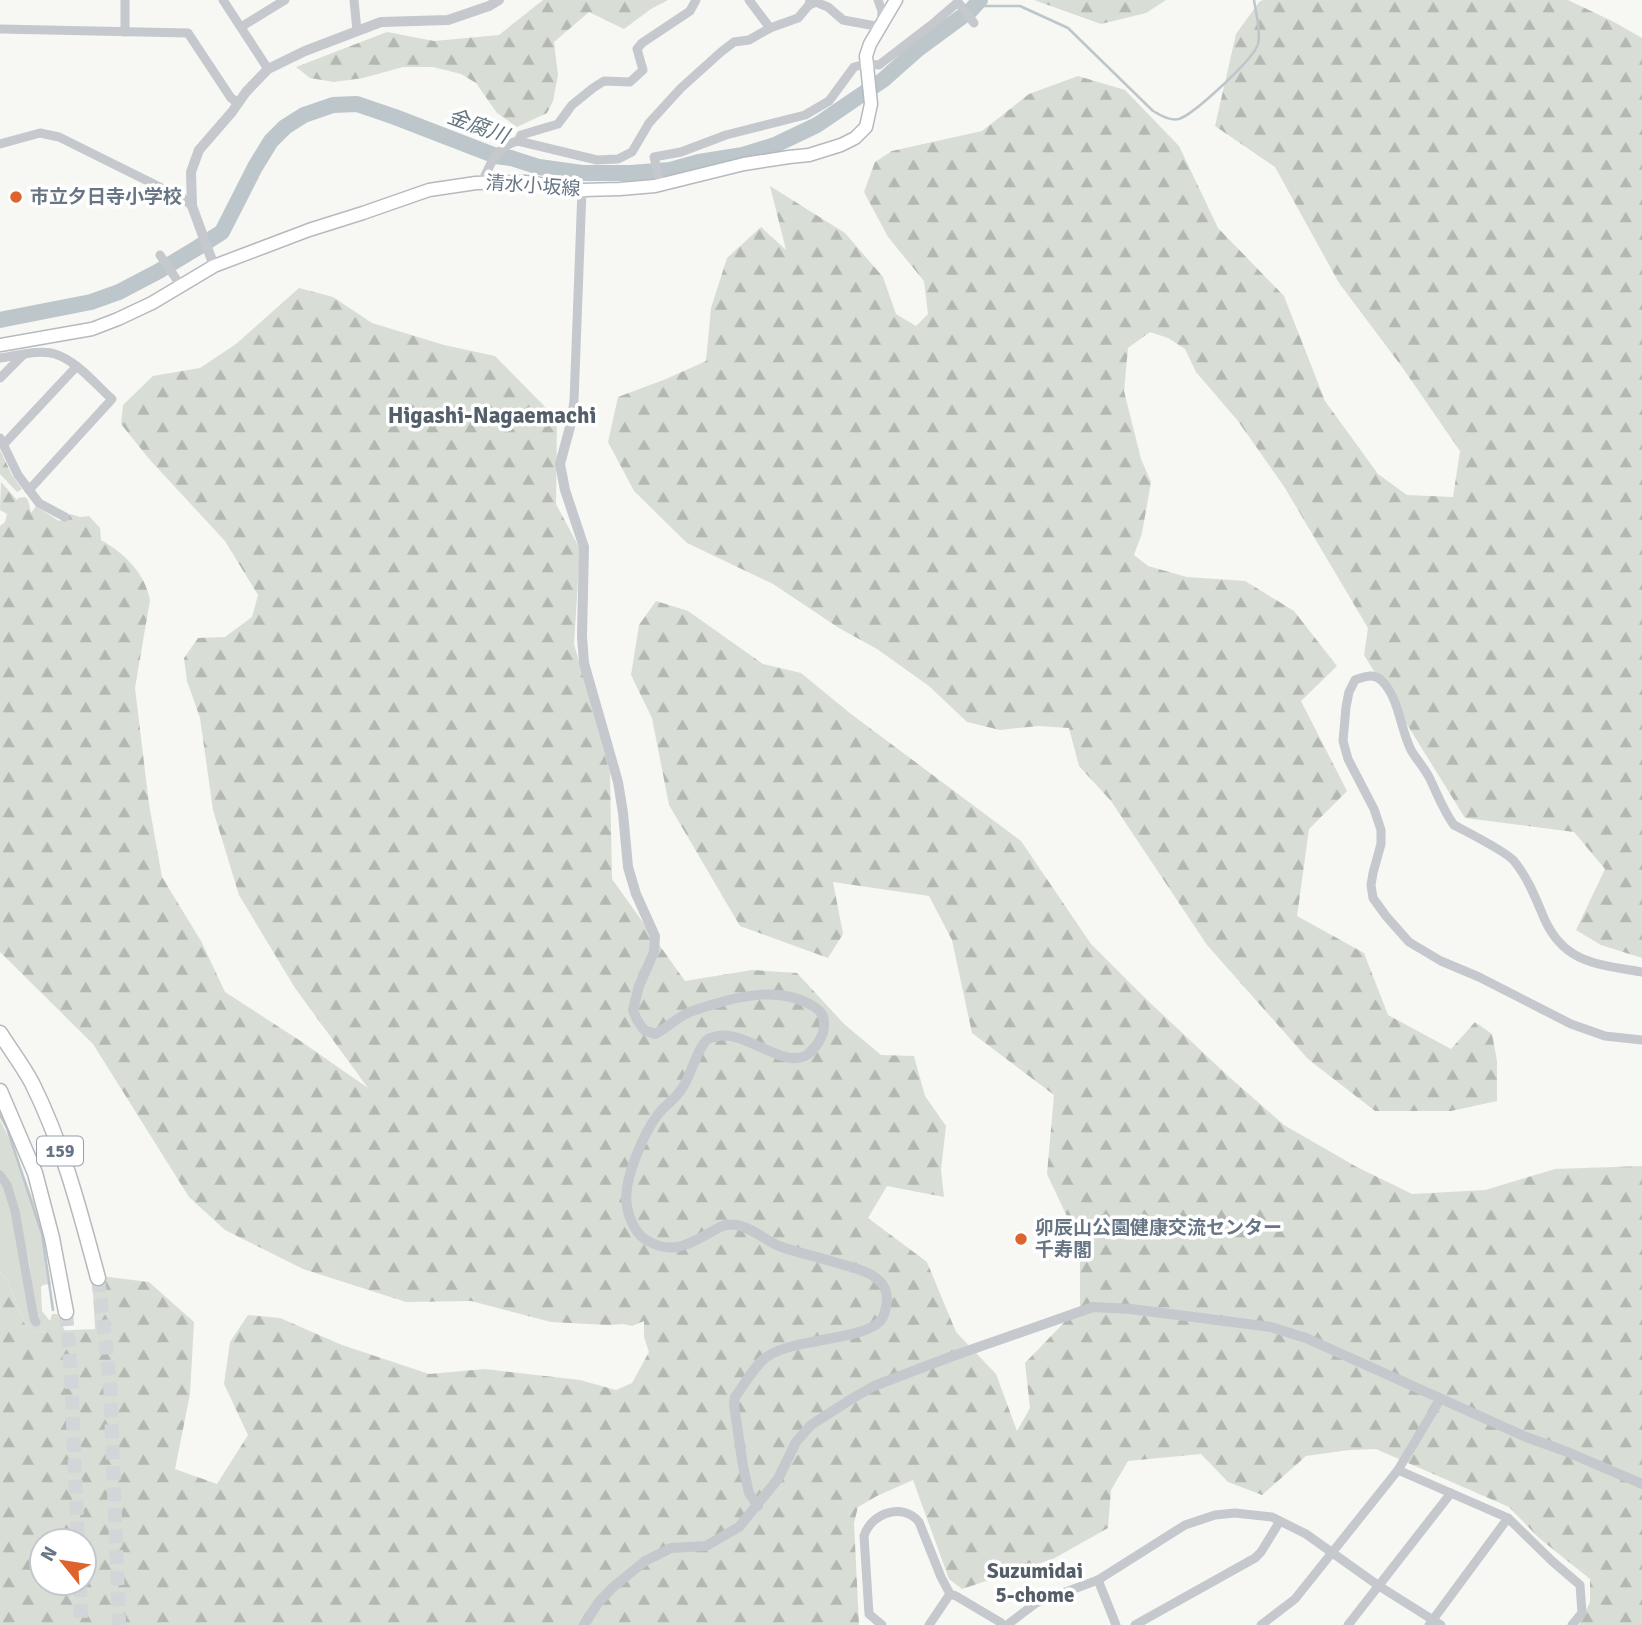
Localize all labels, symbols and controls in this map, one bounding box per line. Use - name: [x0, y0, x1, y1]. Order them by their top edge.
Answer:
- water label: 金腐川: [444, 103, 514, 150]
- street label: 清水小坂線: [485, 171, 581, 201]
- place label: 市立夕日寺小学校: [30, 185, 182, 209]
- marker: 市立夕日寺小学校: [8, 189, 24, 205]
- district label: Higashi-Nagaemachi: [388, 401, 596, 430]
- road number: 159: [37, 1136, 83, 1166]
- place label: 卯辰山公園健康交流センター 千寿閣: [1035, 1216, 1282, 1262]
- marker: 卯辰山公園健康交流センター 千寿閣: [1013, 1231, 1029, 1247]
- north arrow: [28, 1527, 98, 1597]
- text: N: [35, 1542, 63, 1566]
- district label: Suzumidai 5-chome: [987, 1558, 1083, 1608]

